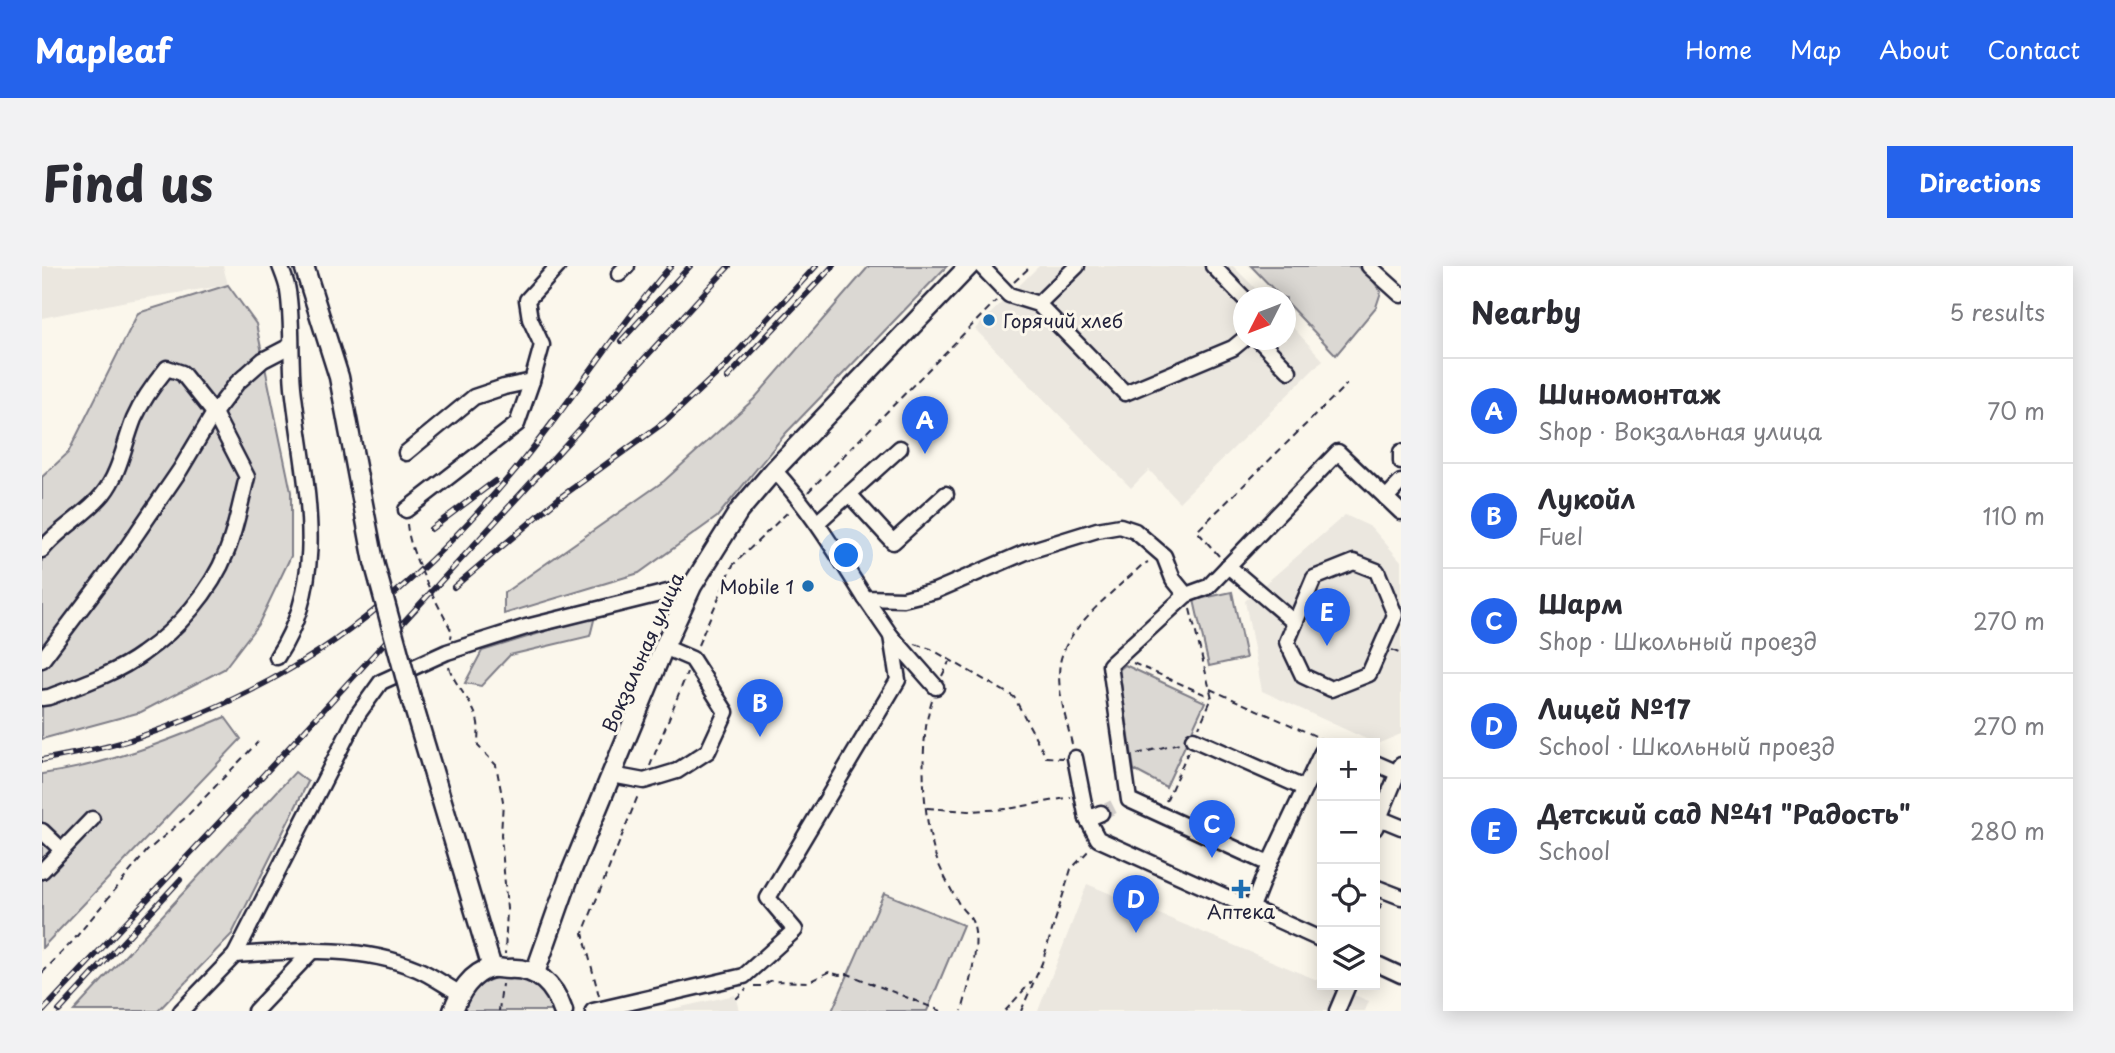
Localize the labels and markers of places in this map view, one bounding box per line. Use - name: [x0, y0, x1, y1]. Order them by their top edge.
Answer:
- place label: Горячий хлеб: [1003, 306, 1123, 334]
- marker: Горячий хлеб: [981, 312, 997, 328]
- pin: A: [902, 396, 948, 454]
- place label: Mobile 1: [719, 572, 794, 600]
- marker: Mobile 1: [800, 578, 816, 594]
- pin: E: [1304, 588, 1350, 646]
- pin: B: [737, 679, 783, 737]
- pin: C: [1189, 800, 1235, 858]
- pin: D: [1113, 875, 1159, 933]
- marker: Аптека: [1233, 881, 1249, 897]
- place label: Аптека: [1207, 897, 1275, 925]

